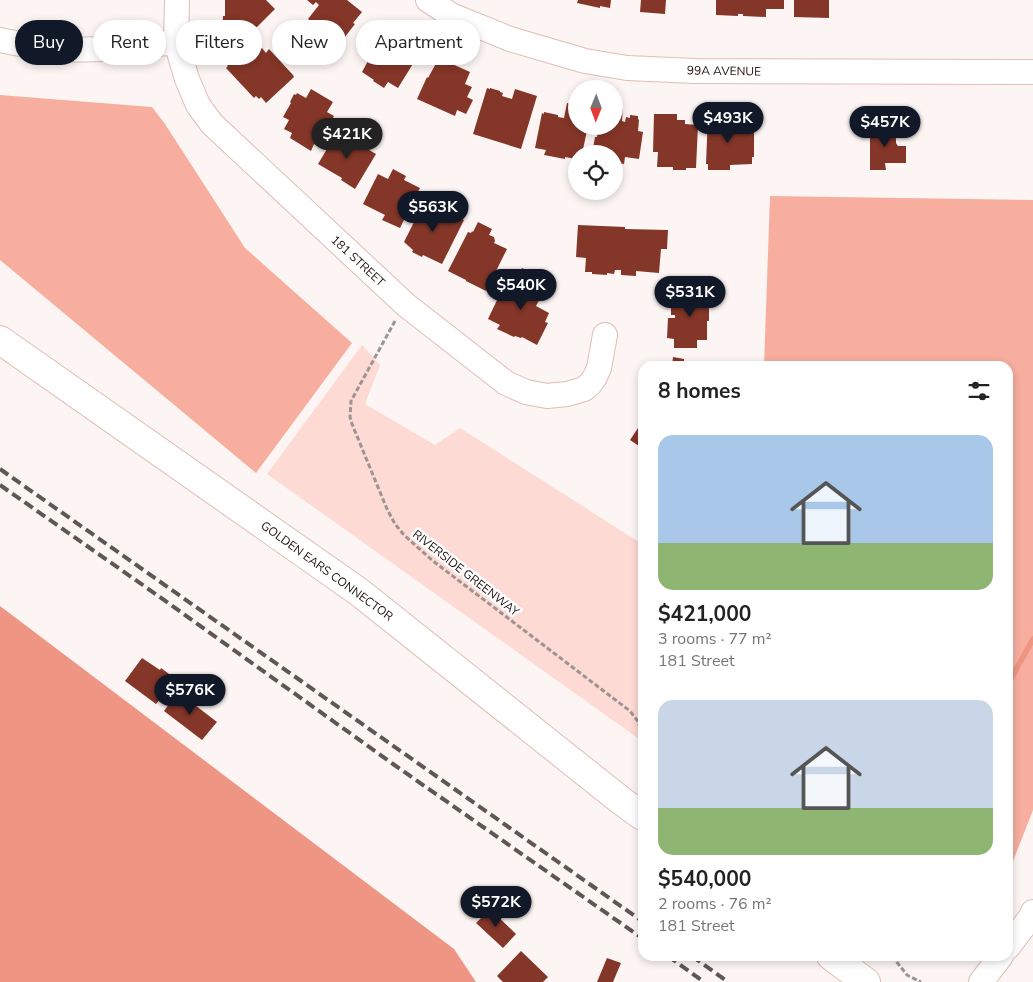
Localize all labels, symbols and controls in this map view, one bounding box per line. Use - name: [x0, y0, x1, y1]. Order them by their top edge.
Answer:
- chip: Buy: [15, 20, 83, 65]
- chip: Rent: [93, 20, 166, 65]
- chip: Filters: [176, 20, 262, 65]
- chip: New: [272, 20, 346, 65]
- chip: Apartment: [356, 20, 480, 65]
- street label: 99A AVENUE: [687, 62, 761, 80]
- north arrow: [568, 80, 622, 135]
- map controls: [568, 80, 623, 200]
- pin: $493K: [693, 102, 763, 144]
- pin: $457K: [850, 106, 920, 148]
- text: $493K: [703, 107, 753, 129]
- text: $457K: [860, 111, 910, 133]
- pin: $421K: [312, 118, 382, 160]
- text: $421K: [322, 123, 372, 145]
- button: locate: [568, 145, 623, 200]
- pin: $563K: [398, 190, 468, 233]
- text: $563K: [408, 196, 458, 218]
- street label: 181 STREET: [328, 232, 389, 291]
- pin: $540K: [486, 268, 556, 311]
- text: $540K: [496, 274, 546, 296]
- pin: $531K: [655, 276, 725, 318]
- text: $531K: [665, 281, 715, 303]
- text: 8 homes: [658, 377, 741, 405]
- icon: filters: [965, 377, 993, 405]
- icon: home: [781, 468, 871, 558]
- street label: GOLDEN EARS CONNECTOR: [258, 518, 396, 624]
- street label: RIVERSIDE GREENWAY: [409, 526, 523, 620]
- text: $421,000: [658, 600, 751, 628]
- text: 3 rooms · 77 m²: [658, 628, 771, 650]
- text: 181 Street: [658, 650, 735, 672]
- pin: $576K: [155, 674, 225, 716]
- text: $576K: [165, 679, 215, 701]
- icon: home: [781, 733, 871, 823]
- text: $540,000: [658, 865, 751, 893]
- pin: $572K: [461, 886, 531, 928]
- text: $572K: [471, 891, 521, 913]
- text: 2 rooms · 76 m²: [658, 893, 771, 915]
- text: 181 Street: [658, 915, 735, 937]

